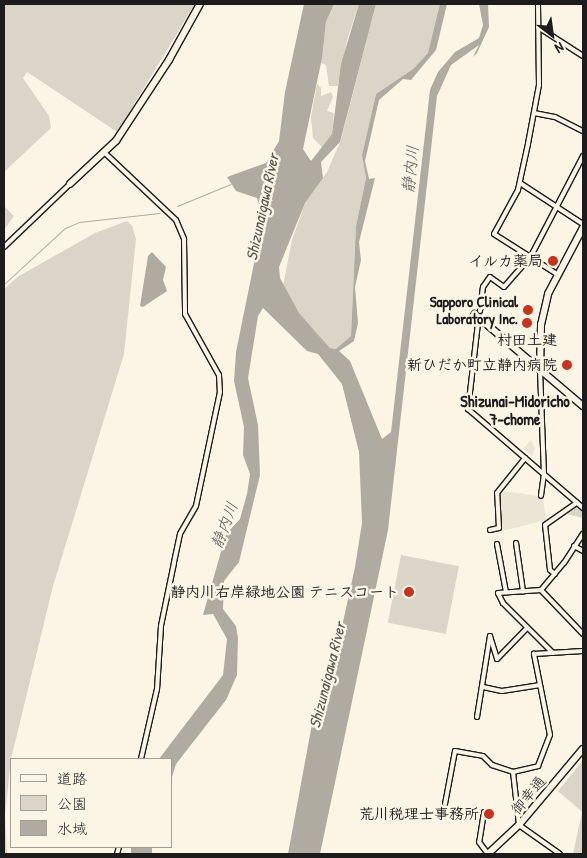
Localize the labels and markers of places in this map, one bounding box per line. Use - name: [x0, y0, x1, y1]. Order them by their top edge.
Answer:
- place label: イルカ薬局: [468, 252, 543, 270]
- marker: イルカ薬局: [547, 255, 559, 267]
- place label: Sapporo Clinical Laboratory Inc.: [430, 292, 518, 327]
- marker: Sapporo Clinical Laboratory Inc.: [522, 304, 534, 316]
- marker: 村田土建: [521, 317, 533, 329]
- place label: 村田土建: [497, 331, 557, 349]
- place label: 新ひだか町立静内病院: [407, 356, 557, 374]
- marker: 新ひだか町立静内病院: [561, 359, 573, 371]
- place label: 静内川右岸緑地公園 テニスコート: [171, 583, 399, 601]
- marker: 静内川右岸緑地公園 テニスコート: [403, 586, 415, 598]
- place label: 荒川税理士事務所: [359, 805, 479, 823]
- marker: 荒川税理士事務所: [483, 808, 495, 820]

